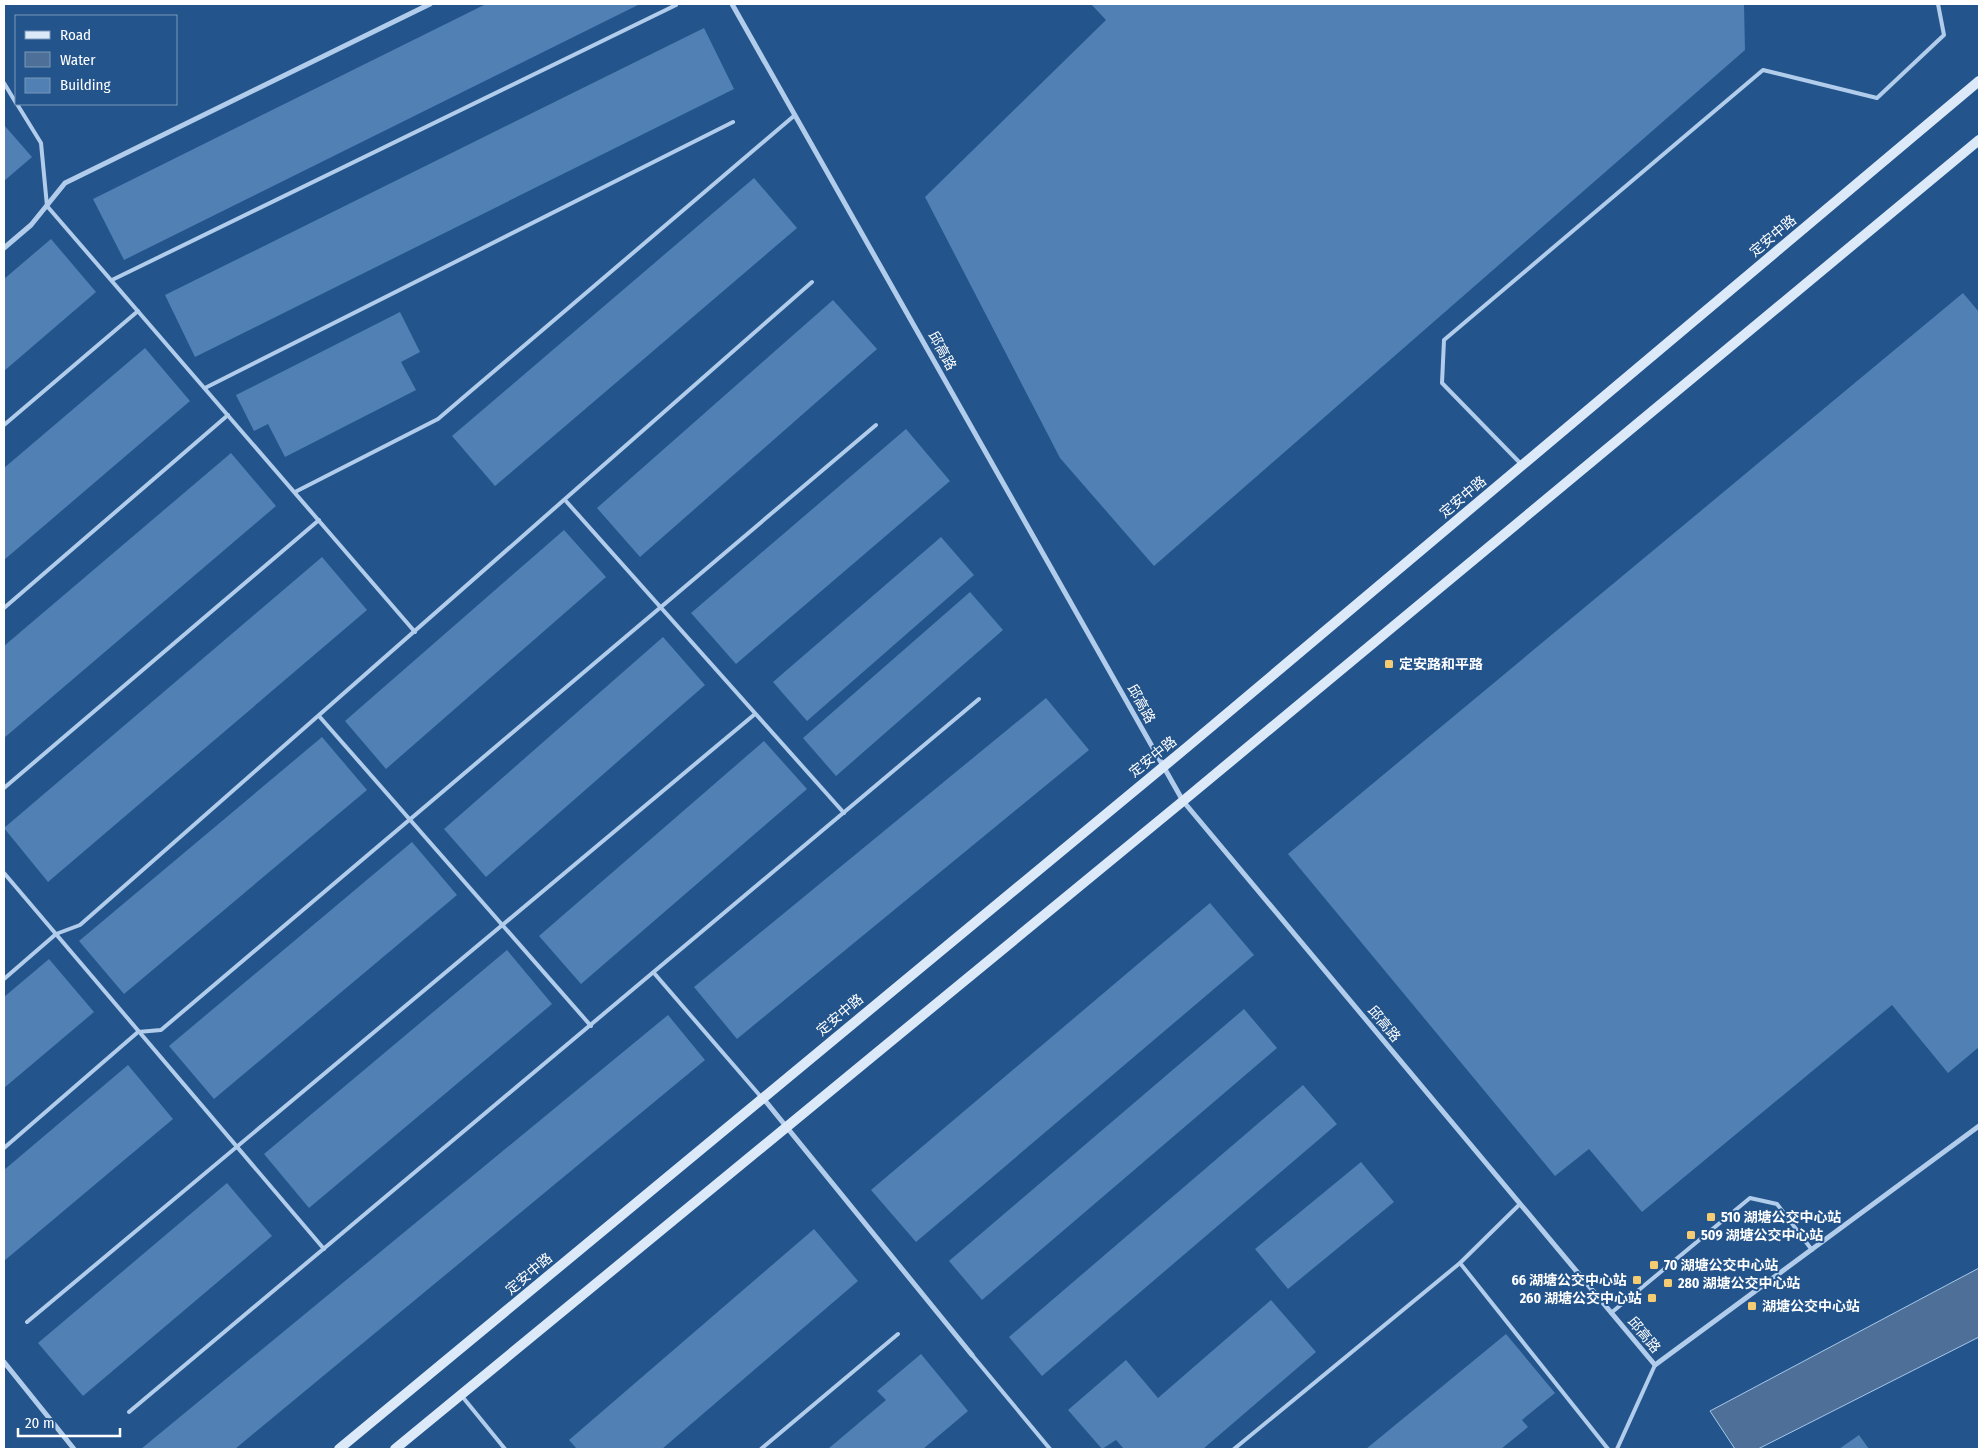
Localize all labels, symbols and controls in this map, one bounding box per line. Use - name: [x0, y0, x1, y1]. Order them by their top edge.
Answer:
- legend: [15, 15, 178, 105]
- text: Road: [60, 26, 91, 44]
- text: Water: [60, 51, 96, 69]
- text: Building: [60, 76, 111, 94]
- street label: 定安中路: [1746, 211, 1800, 261]
- street label: 邱高路: [924, 329, 960, 373]
- street label: 定安中路: [1436, 472, 1490, 522]
- place label: 定安路和平路: [1399, 656, 1483, 673]
- marker: 定安路和平路: [1383, 658, 1395, 670]
- street label: 邱高路: [1123, 682, 1159, 726]
- street label: 定安中路: [1126, 733, 1180, 781]
- street label: 定安中路: [813, 990, 867, 1040]
- street label: 邱高路: [1364, 1002, 1404, 1046]
- place label: 510 湖塘公交中心站: [1721, 1209, 1842, 1226]
- marker: 510 湖塘公交中心站: [1705, 1211, 1717, 1223]
- place label: 509 湖塘公交中心站: [1701, 1227, 1824, 1244]
- marker: 509 湖塘公交中心站: [1685, 1229, 1697, 1241]
- street label: 定安中路: [502, 1249, 556, 1299]
- place label: 70 湖塘公交中心站: [1664, 1257, 1778, 1274]
- marker: 70 湖塘公交中心站: [1648, 1259, 1660, 1271]
- place label: 66 湖塘公交中心站: [1511, 1272, 1627, 1289]
- marker: 66 湖塘公交中心站: [1631, 1274, 1643, 1286]
- place label: 280 湖塘公交中心站: [1677, 1275, 1800, 1292]
- marker: 280 湖塘公交中心站: [1662, 1277, 1674, 1289]
- place label: 260 湖塘公交中心站: [1519, 1290, 1642, 1307]
- marker: 260 湖塘公交中心站: [1646, 1292, 1658, 1304]
- place label: 湖塘公交中心站: [1762, 1298, 1860, 1315]
- marker: 湖塘公交中心站: [1746, 1300, 1758, 1312]
- street label: 邱高路: [1624, 1313, 1664, 1357]
- scale bar: [18, 1406, 120, 1438]
- text: 20 m: [25, 1414, 55, 1432]

